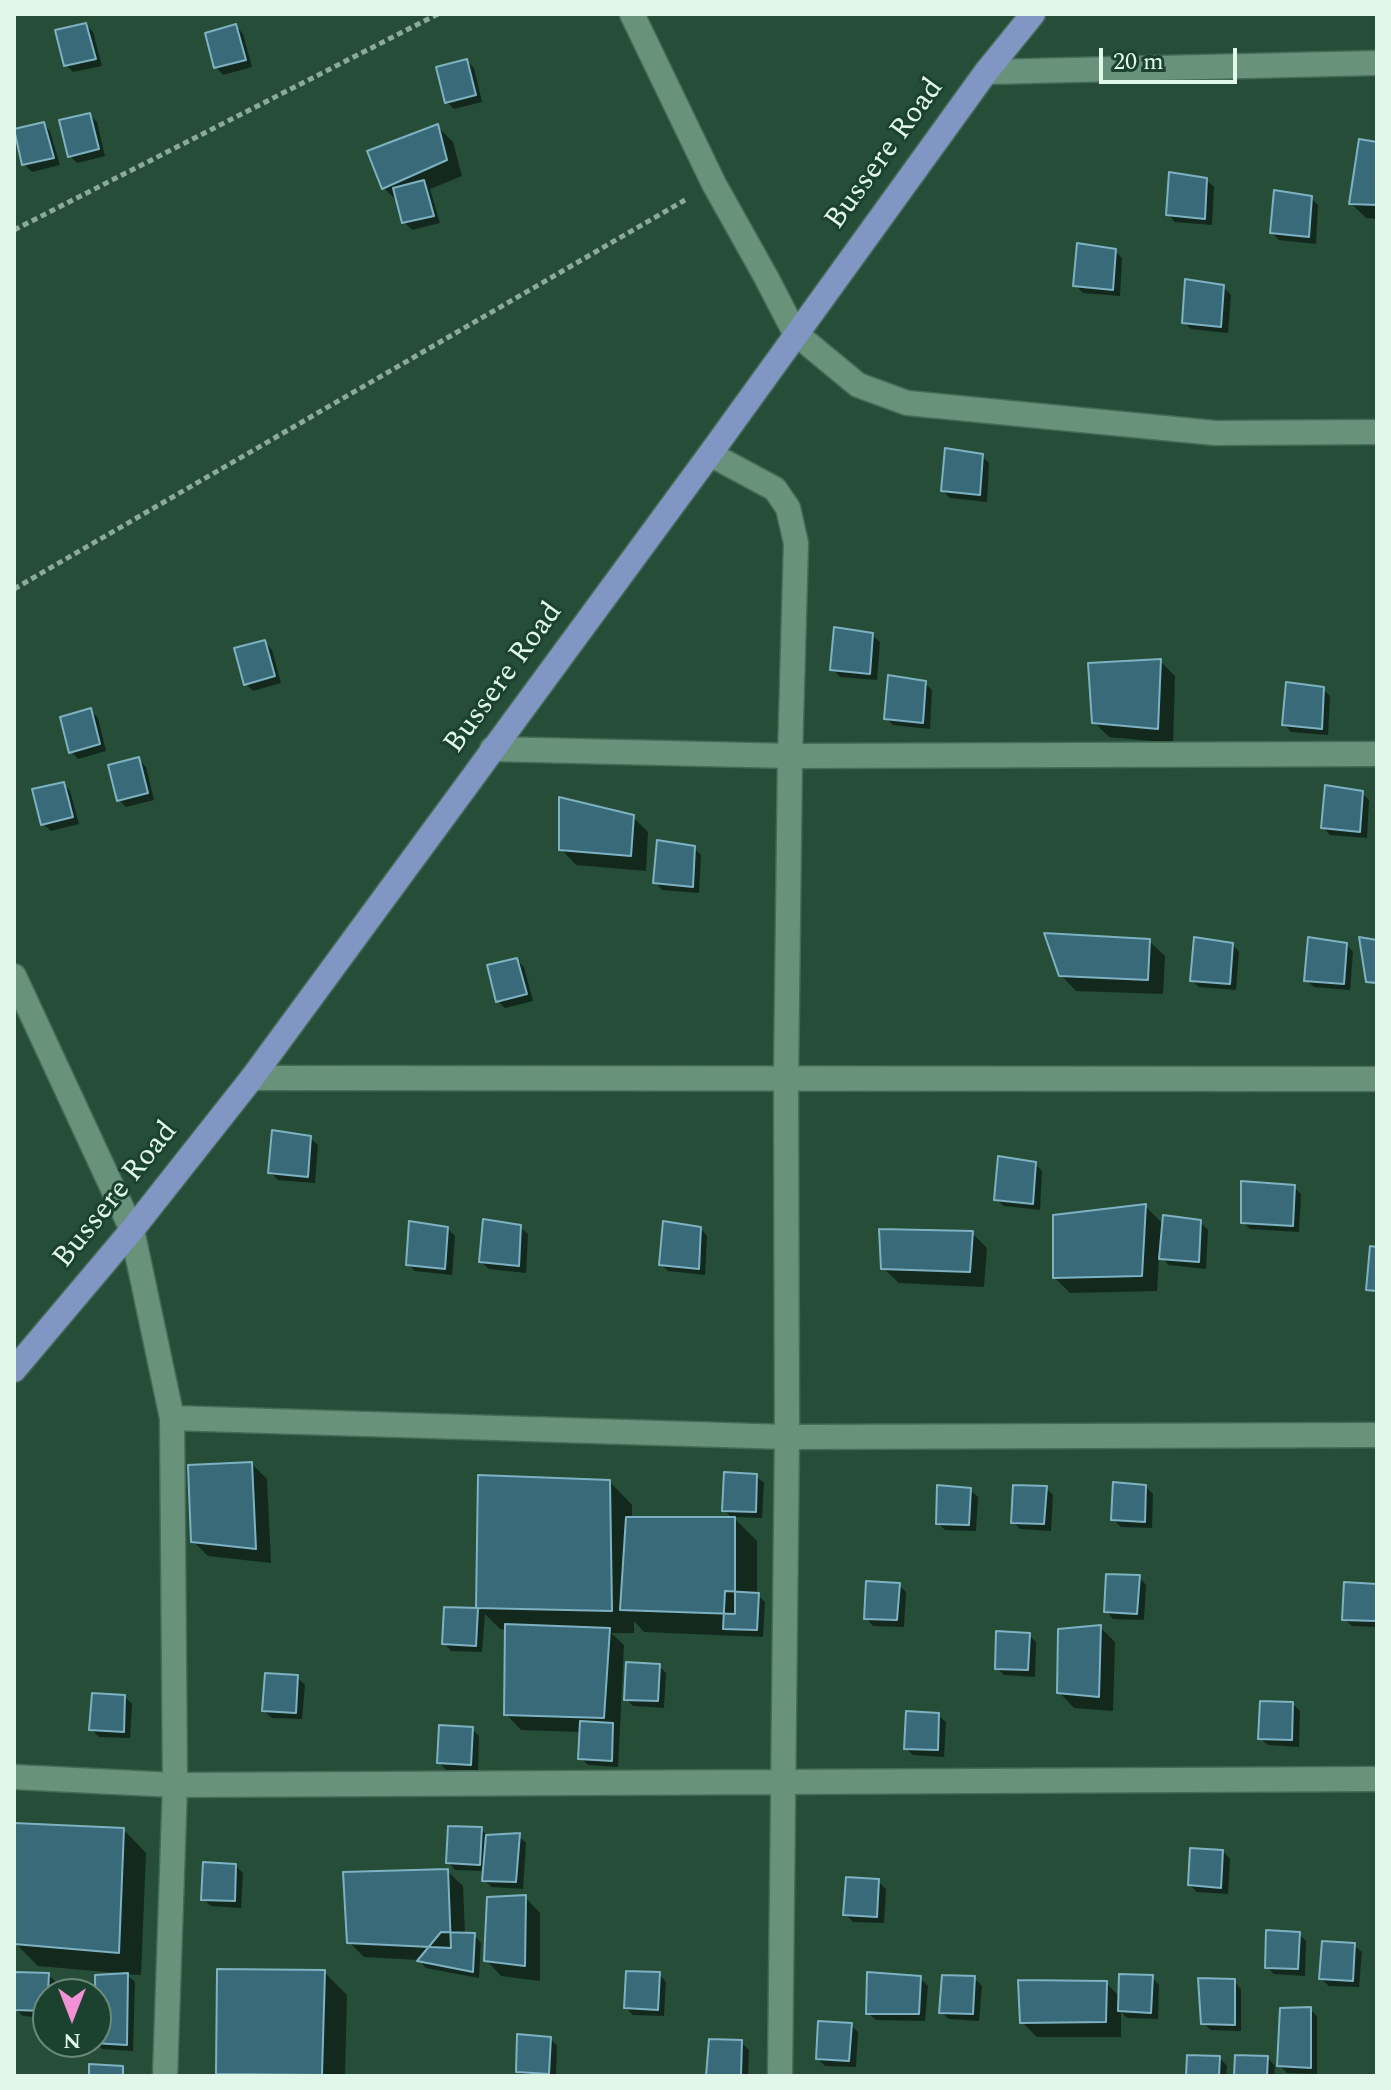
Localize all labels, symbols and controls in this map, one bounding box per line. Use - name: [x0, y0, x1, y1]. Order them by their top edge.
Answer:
- scale bar: [1103, 32, 1241, 82]
- text: 20 m: [1113, 44, 1164, 80]
- street label: Bussere Road: [819, 72, 953, 238]
- street label: Bussere Road: [438, 596, 572, 762]
- street label: Bussere Road: [47, 1115, 187, 1277]
- north arrow: [32, 1978, 112, 2058]
- text: N: [63, 2024, 81, 2057]

